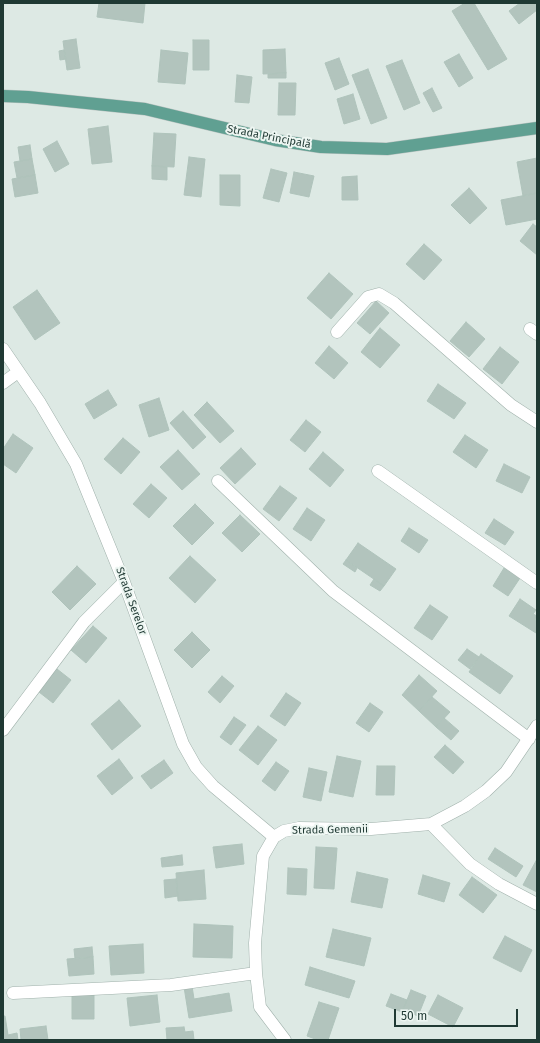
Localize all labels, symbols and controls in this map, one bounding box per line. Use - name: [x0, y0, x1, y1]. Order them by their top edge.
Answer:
- street label: Strada Principală: [226, 122, 312, 152]
- street label: Strada Serelor: [113, 565, 149, 637]
- street label: Strada Gemenii: [292, 823, 368, 837]
- scale bar: [396, 1001, 520, 1027]
- text: 50 m: [401, 1009, 427, 1023]

